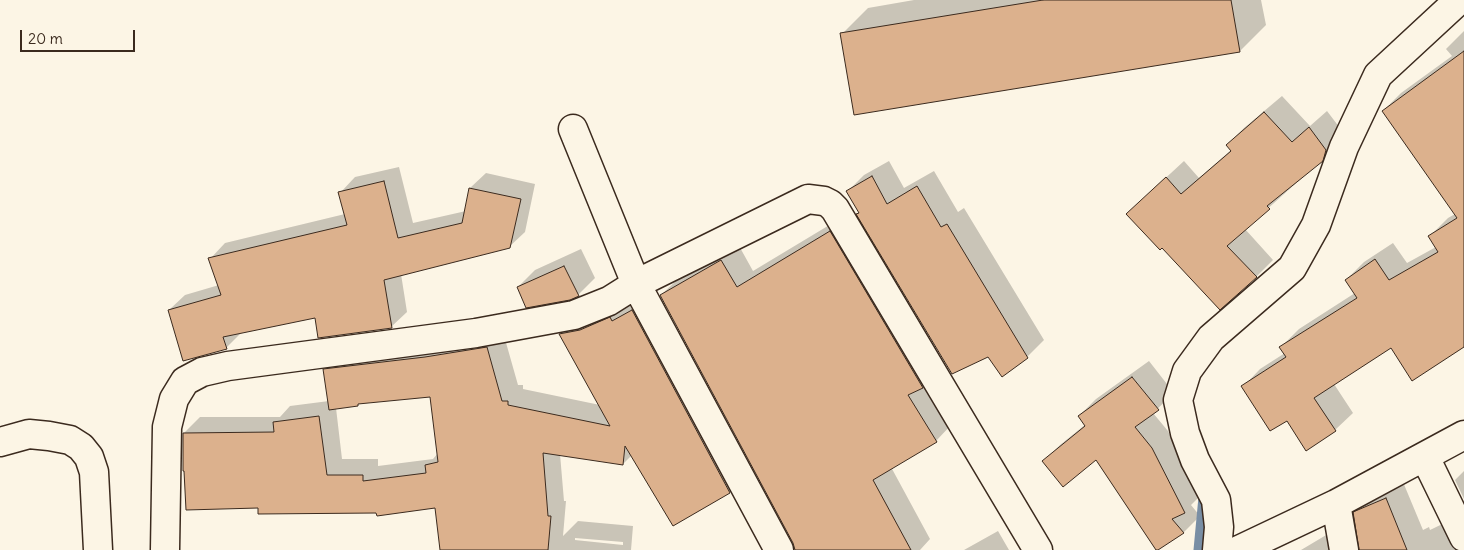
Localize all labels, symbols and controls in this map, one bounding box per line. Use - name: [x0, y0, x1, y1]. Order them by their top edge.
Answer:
- scale bar: [22, 20, 138, 52]
- text: 20 m: [28, 29, 63, 48]

